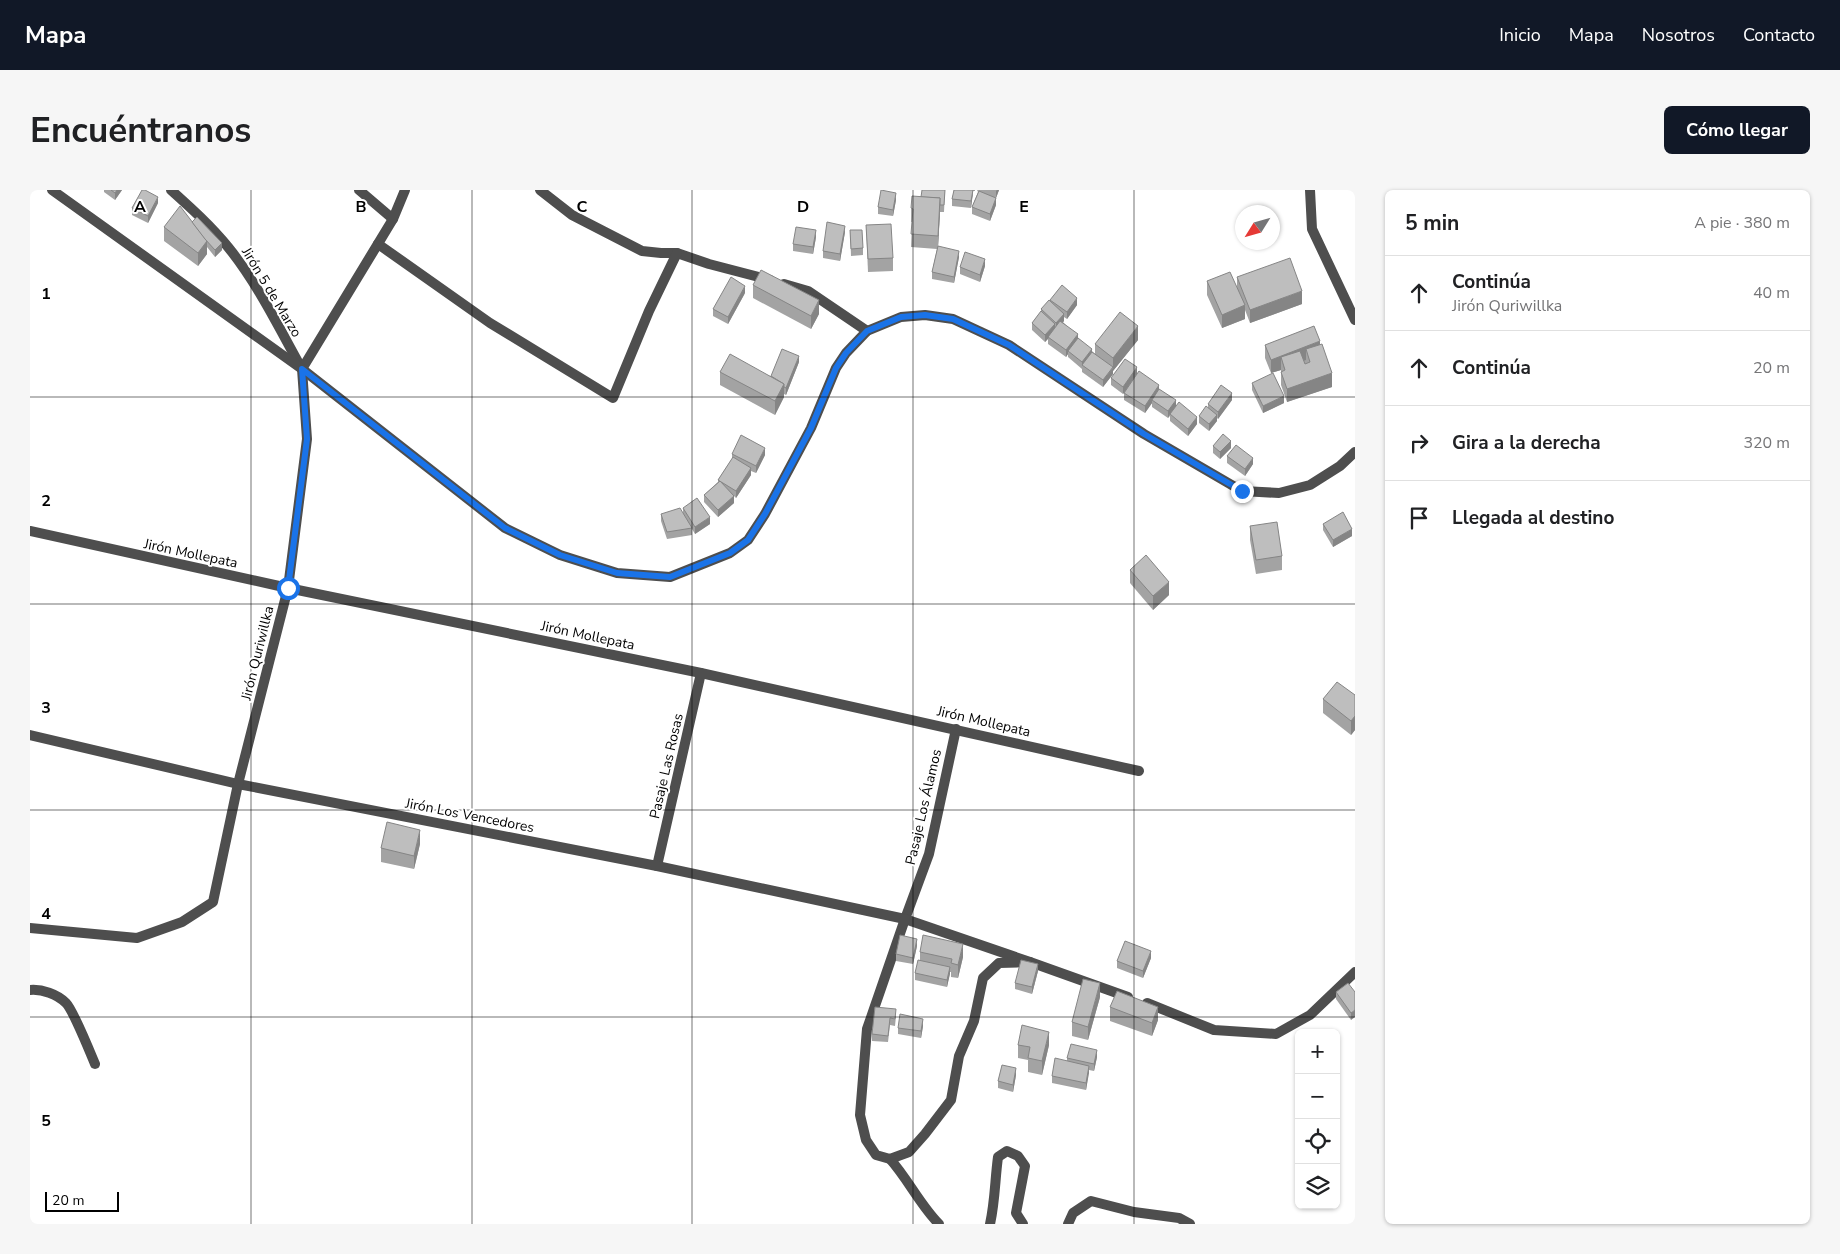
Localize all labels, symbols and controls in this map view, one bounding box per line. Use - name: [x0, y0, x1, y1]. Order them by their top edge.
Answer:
- text: Mapa: [25, 19, 87, 51]
- text: Inicio: [1499, 23, 1541, 47]
- text: Mapa: [1569, 23, 1614, 47]
- text: Nosotros: [1642, 23, 1715, 47]
- text: Contacto: [1743, 23, 1815, 47]
- button: Cómo llegar: [1664, 106, 1810, 154]
- text: Encuéntranos: [30, 107, 251, 154]
- text: A: [134, 196, 146, 218]
- text: B: [355, 196, 367, 218]
- text: C: [577, 196, 588, 218]
- text: D: [797, 196, 809, 218]
- text: E: [1019, 196, 1029, 218]
- north arrow: [1235, 205, 1280, 250]
- text: 5 min: [1405, 209, 1459, 237]
- text: A pie · 380 m: [1694, 212, 1790, 234]
- street label: Jirón 5 de Marzo: [237, 243, 306, 341]
- text: Continúa: [1452, 269, 1531, 295]
- icon: ahead: [1405, 279, 1433, 307]
- text: 40 m: [1753, 282, 1790, 304]
- text: 1: [41, 283, 51, 305]
- text: Jirón Quriwillka: [1452, 295, 1562, 317]
- icon: ahead: [1405, 354, 1433, 382]
- text: Continúa: [1452, 355, 1531, 381]
- text: 20 m: [1753, 357, 1790, 379]
- icon: right: [1405, 429, 1433, 457]
- text: Gira a la derecha: [1452, 430, 1601, 456]
- text: 320 m: [1743, 432, 1790, 454]
- route end: [1231, 480, 1254, 503]
- text: 2: [41, 490, 51, 512]
- icon: arrive: [1405, 504, 1433, 532]
- text: Llegada al destino: [1452, 505, 1614, 531]
- street label: Jirón Mollepata: [141, 534, 240, 573]
- route start: [277, 577, 300, 600]
- street label: Jirón Quriwillka: [236, 604, 278, 703]
- street label: Jirón Mollepata: [538, 616, 637, 655]
- text: 3: [41, 697, 51, 719]
- street label: Jirón Mollepata: [934, 701, 1032, 741]
- street label: Pasaje Las Rosas: [645, 711, 688, 821]
- street label: Pasaje Los Álamos: [901, 747, 946, 867]
- street label: Jirón Los Vencedores: [403, 793, 536, 837]
- text: 4: [41, 903, 51, 925]
- map controls: [1295, 1029, 1340, 1209]
- button: +: [1295, 1029, 1340, 1074]
- button: −: [1295, 1074, 1340, 1119]
- text: 5: [41, 1110, 51, 1132]
- button: locate: [1295, 1119, 1340, 1164]
- button: layers: [1295, 1164, 1340, 1209]
- scale bar: [45, 1189, 119, 1212]
- text: 20 m: [52, 1191, 84, 1210]

